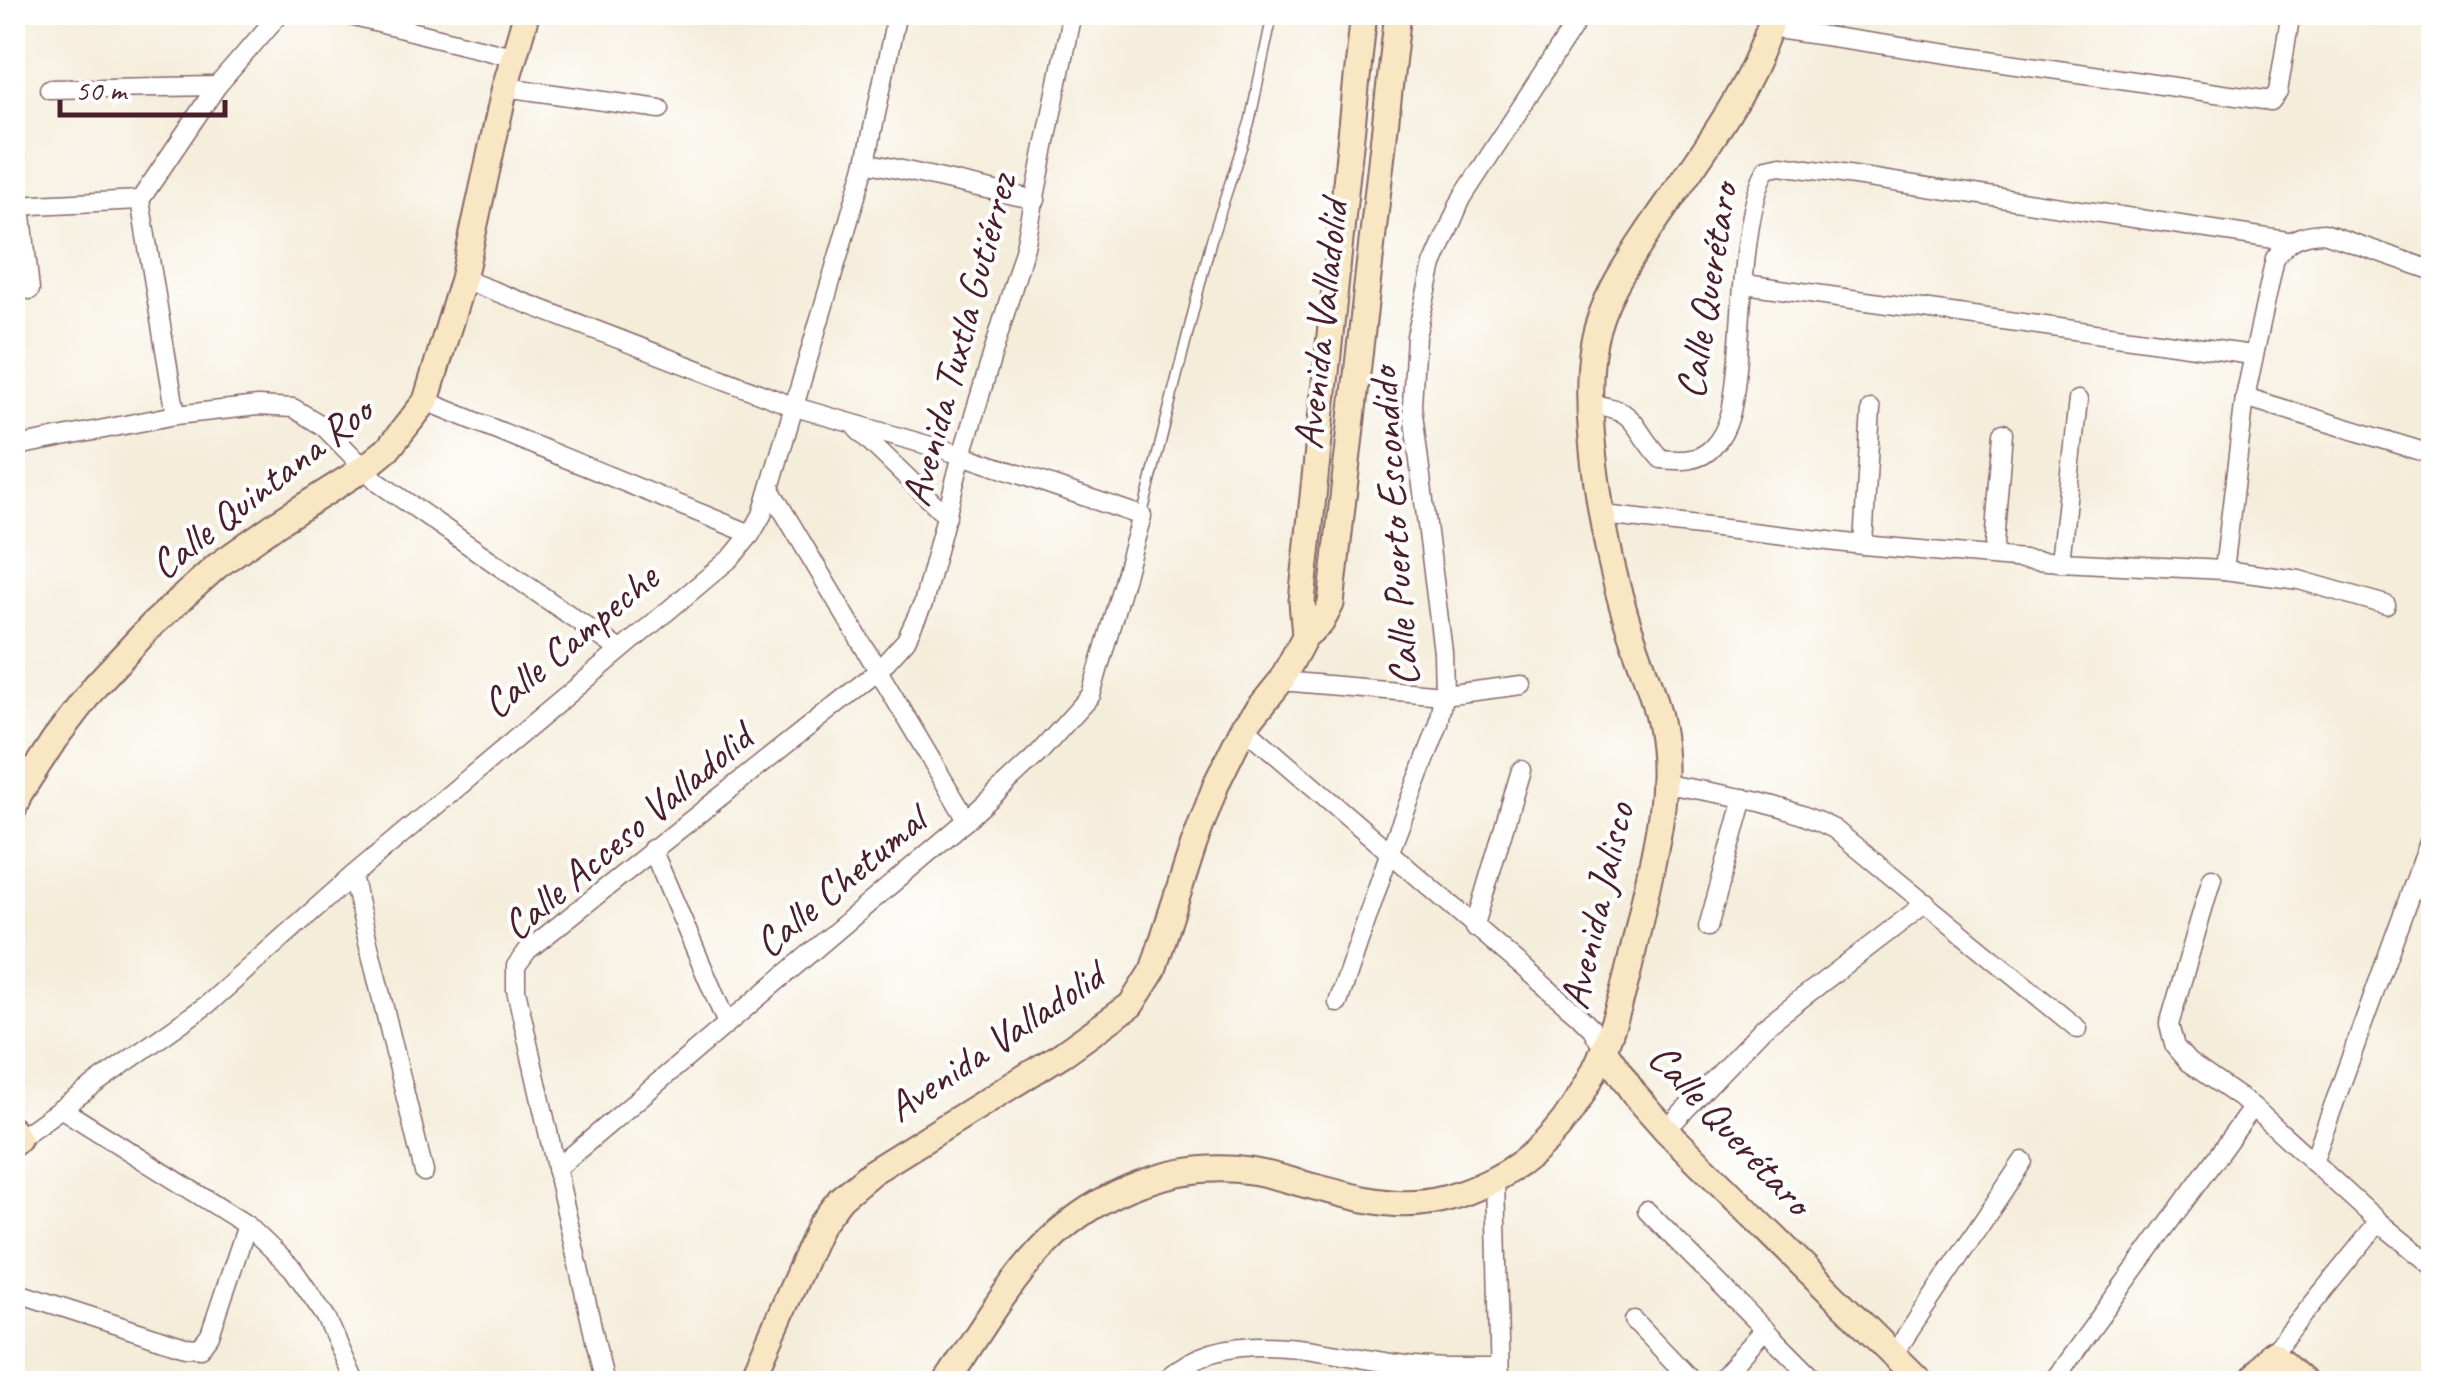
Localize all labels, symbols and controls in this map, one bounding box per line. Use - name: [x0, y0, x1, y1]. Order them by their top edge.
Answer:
- scale bar: [60, 55, 225, 117]
- text: 50 m: [75, 71, 128, 109]
- street label: Avenida Tuxtla Gutiérrez: [889, 165, 1030, 512]
- street label: Calle Querétaro: [1664, 176, 1751, 402]
- street label: Avenida Valladolid: [1282, 192, 1361, 452]
- street label: Calle Puerto Escondido: [1356, 362, 1432, 688]
- street label: Calle Quintana Roo: [139, 382, 386, 591]
- street label: Calle Campeche: [471, 550, 671, 730]
- street label: Calle Acceso Valladolid: [491, 708, 768, 952]
- street label: Calle Chetumal: [743, 790, 942, 969]
- street label: Avenida Jalisco: [1548, 796, 1647, 1014]
- street label: Avenida Valladolid: [877, 947, 1119, 1134]
- street label: Calle Querétaro: [1637, 1032, 1826, 1229]

